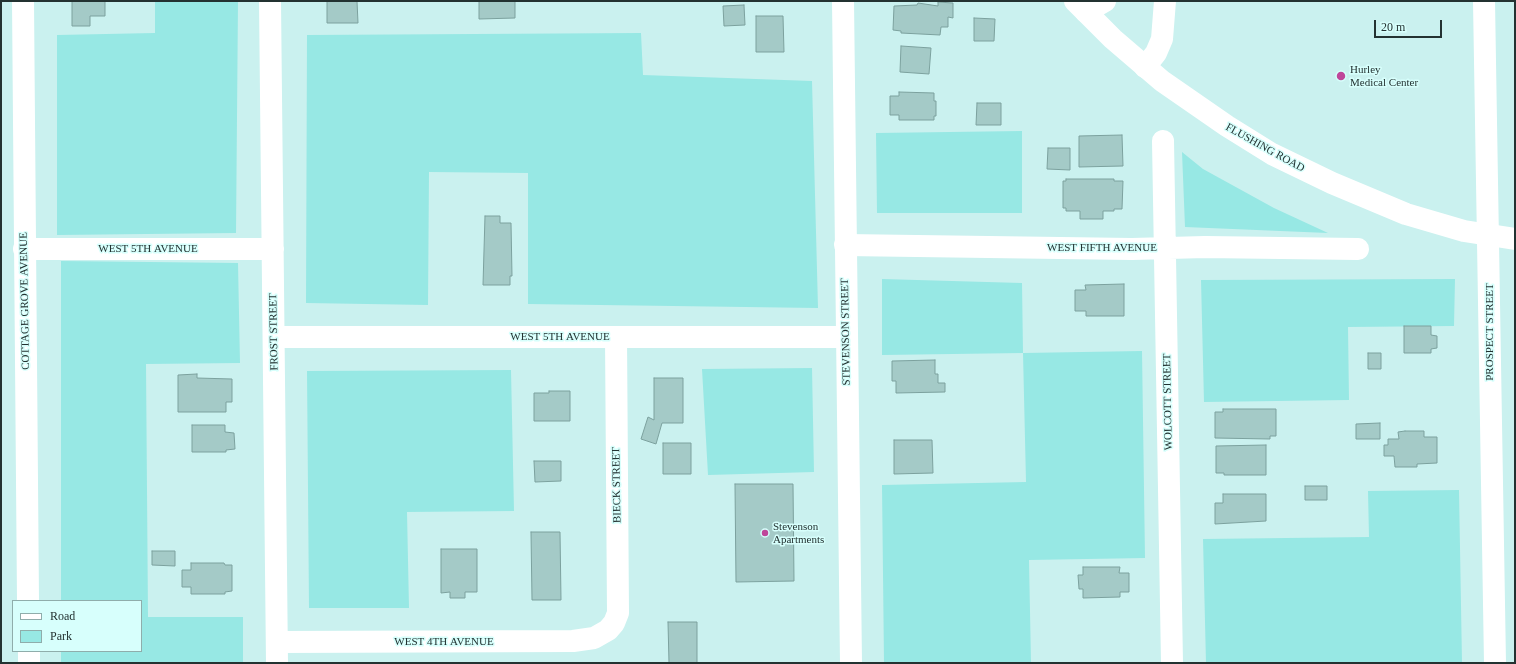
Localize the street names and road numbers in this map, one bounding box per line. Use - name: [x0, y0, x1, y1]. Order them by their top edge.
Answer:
- street label: FLUSHING ROAD: [1223, 121, 1307, 175]
- street label: COTTAGE GROVE AVENUE: [17, 232, 33, 370]
- street label: WEST FIFTH AVENUE: [1047, 241, 1157, 255]
- street label: WEST 5TH AVENUE: [98, 242, 198, 256]
- street label: STEVENSON STREET: [838, 278, 854, 386]
- street label: PROSPECT STREET: [1483, 283, 1497, 381]
- street label: FROST STREET: [267, 293, 281, 371]
- street label: WEST 5TH AVENUE: [510, 330, 610, 344]
- street label: WOLCOTT STREET: [1161, 353, 1175, 451]
- street label: BIECK STREET: [610, 447, 624, 523]
- street label: WEST 4TH AVENUE: [394, 635, 494, 649]

